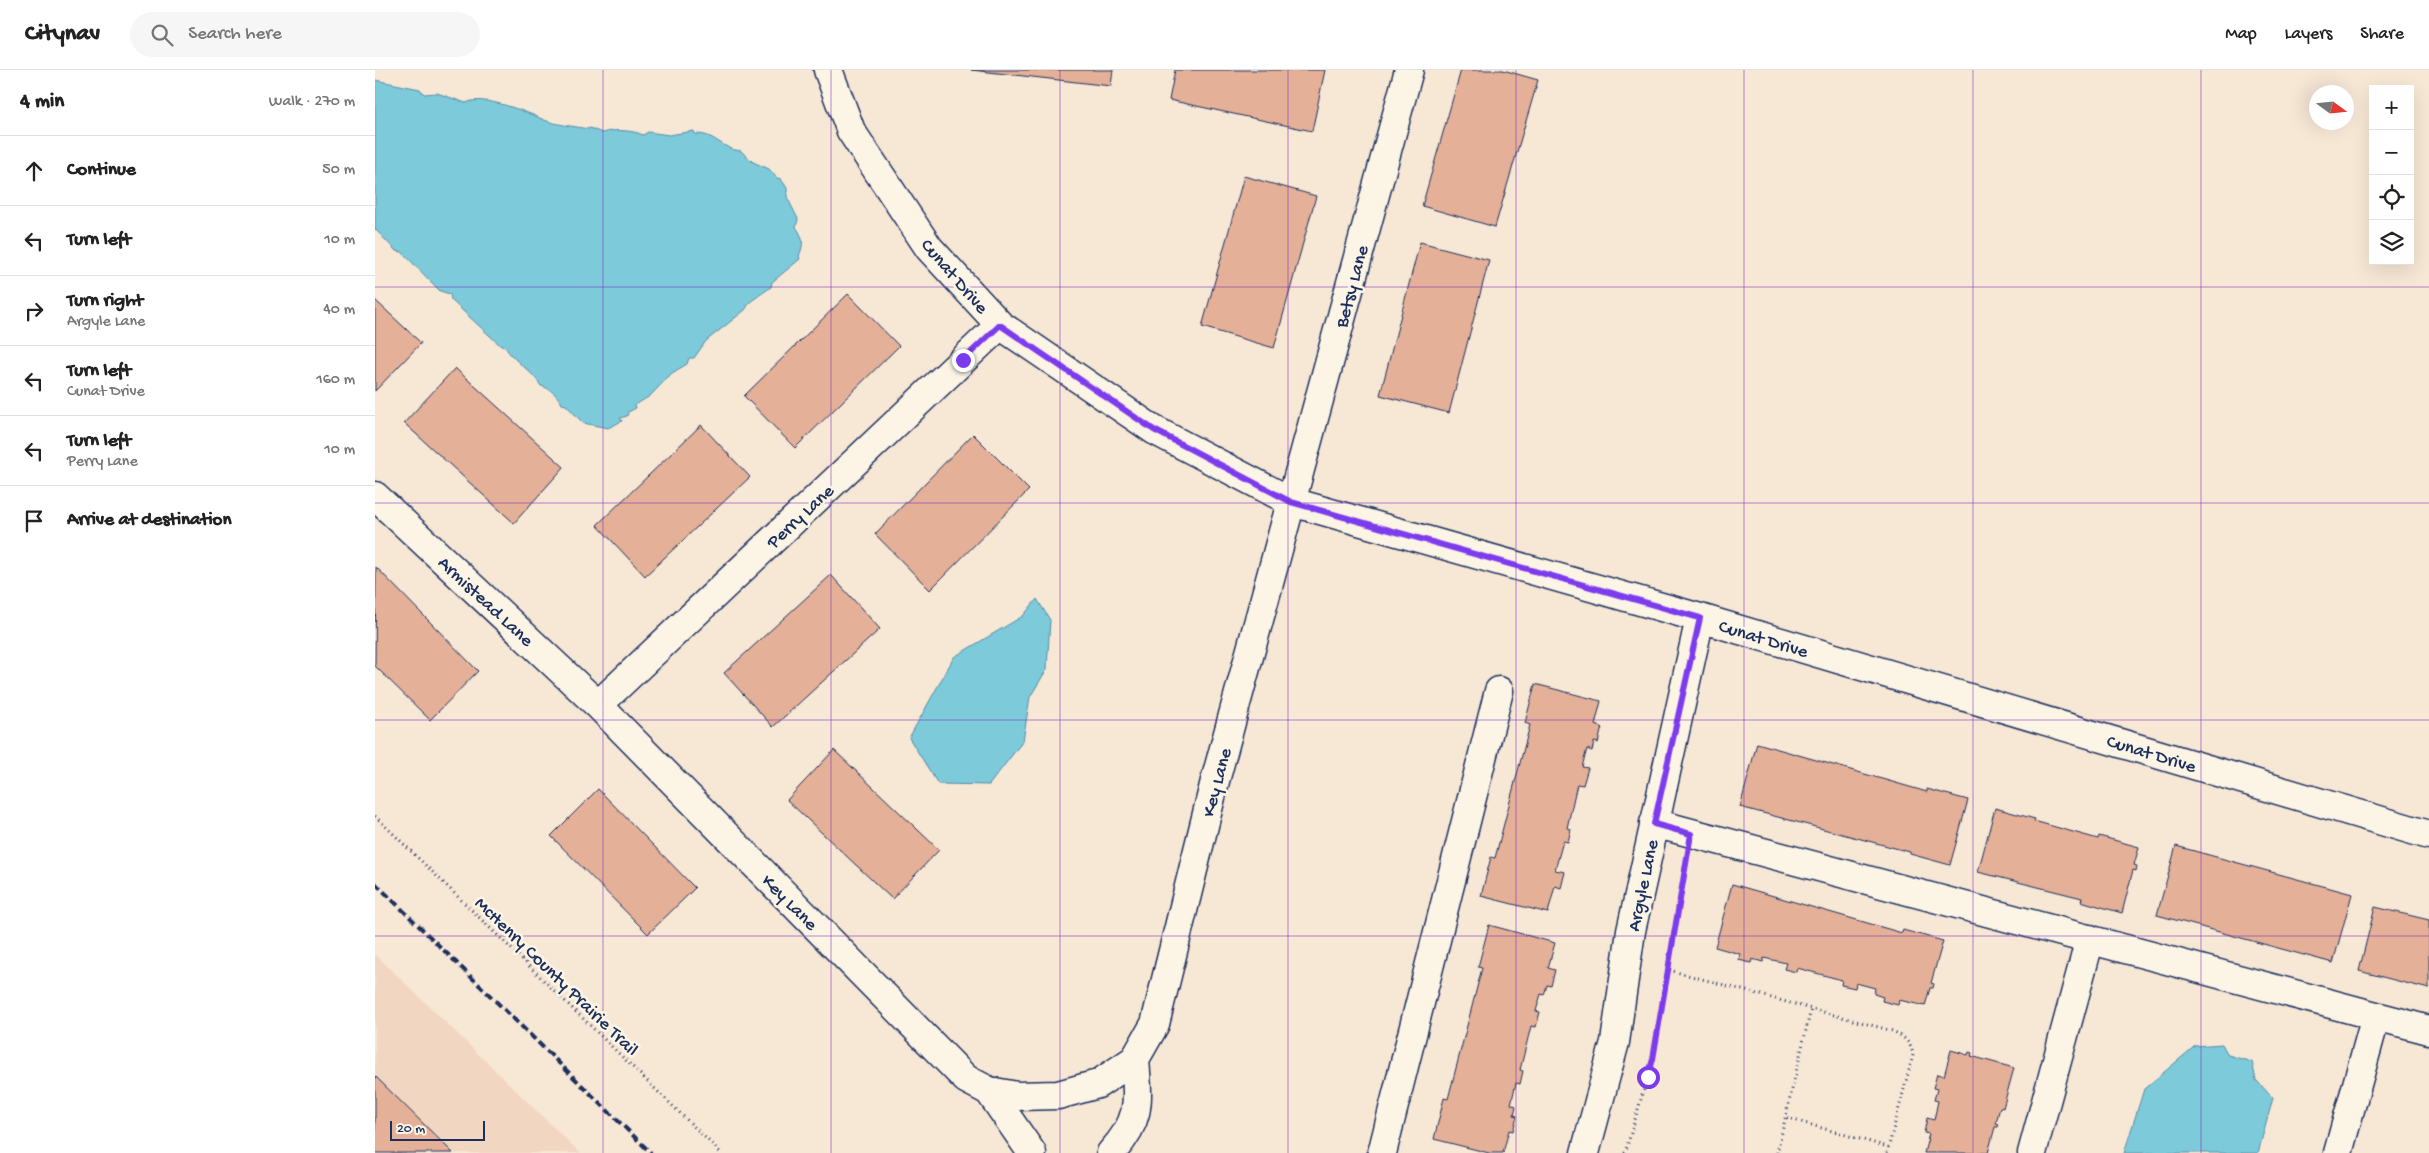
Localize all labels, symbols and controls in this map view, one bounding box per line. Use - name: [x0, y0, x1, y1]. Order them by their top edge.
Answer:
- search box: [130, 12, 480, 57]
- text: Citynav: [25, 20, 100, 49]
- icon: search: [148, 21, 176, 49]
- text: Search here: [188, 23, 282, 46]
- text: Map: [2225, 24, 2257, 45]
- text: Layers: [2285, 24, 2332, 45]
- text: Share: [2360, 24, 2404, 45]
- north arrow: [2309, 85, 2354, 130]
- map controls: [2369, 85, 2414, 265]
- button: +: [2369, 85, 2414, 130]
- text: 4 min: [20, 90, 64, 115]
- text: Walk · 270 m: [269, 93, 355, 112]
- button: −: [2369, 130, 2414, 175]
- icon: ahead: [20, 157, 48, 185]
- text: Continue: [67, 159, 136, 182]
- text: 50 m: [322, 161, 355, 180]
- button: locate: [2369, 175, 2414, 220]
- button: layers: [2369, 220, 2414, 265]
- icon: left: [20, 227, 48, 255]
- text: Turn left: [67, 229, 131, 252]
- text: 10 m: [324, 231, 355, 250]
- street label: Cunat Drive: [914, 235, 992, 320]
- street label: Betsy Lane: [1331, 243, 1375, 332]
- text: Turn right: [67, 290, 143, 313]
- icon: right: [20, 297, 48, 325]
- text: 40 m: [323, 301, 355, 320]
- text: Argyle Lane: [67, 313, 145, 332]
- route end: [952, 349, 975, 372]
- text: Turn left: [67, 360, 131, 383]
- icon: left: [20, 367, 48, 395]
- text: 160 m: [316, 371, 355, 390]
- text: Cunat Drive: [67, 383, 145, 402]
- text: Turn left: [67, 430, 131, 453]
- icon: left: [20, 437, 48, 465]
- text: 10 m: [324, 441, 355, 460]
- text: Perry Lane: [67, 453, 138, 472]
- street label: Perry Lane: [762, 480, 840, 555]
- icon: arrive: [20, 507, 48, 535]
- text: Arrive at destination: [67, 509, 231, 532]
- street label: Armistead Lane: [432, 552, 537, 653]
- street label: Cunat Drive: [1715, 616, 1811, 665]
- street label: Cunat Drive: [2103, 731, 2199, 780]
- street label: Key Lane: [1198, 746, 1239, 820]
- street label: Argyle Lane: [1624, 838, 1665, 934]
- street label: Key Lane: [755, 870, 822, 937]
- street label: McHenry County Prairie Trail: [469, 893, 643, 1062]
- route start: [1637, 1066, 1660, 1089]
- scale bar: [390, 1118, 485, 1141]
- text: 20 m: [397, 1121, 425, 1138]

